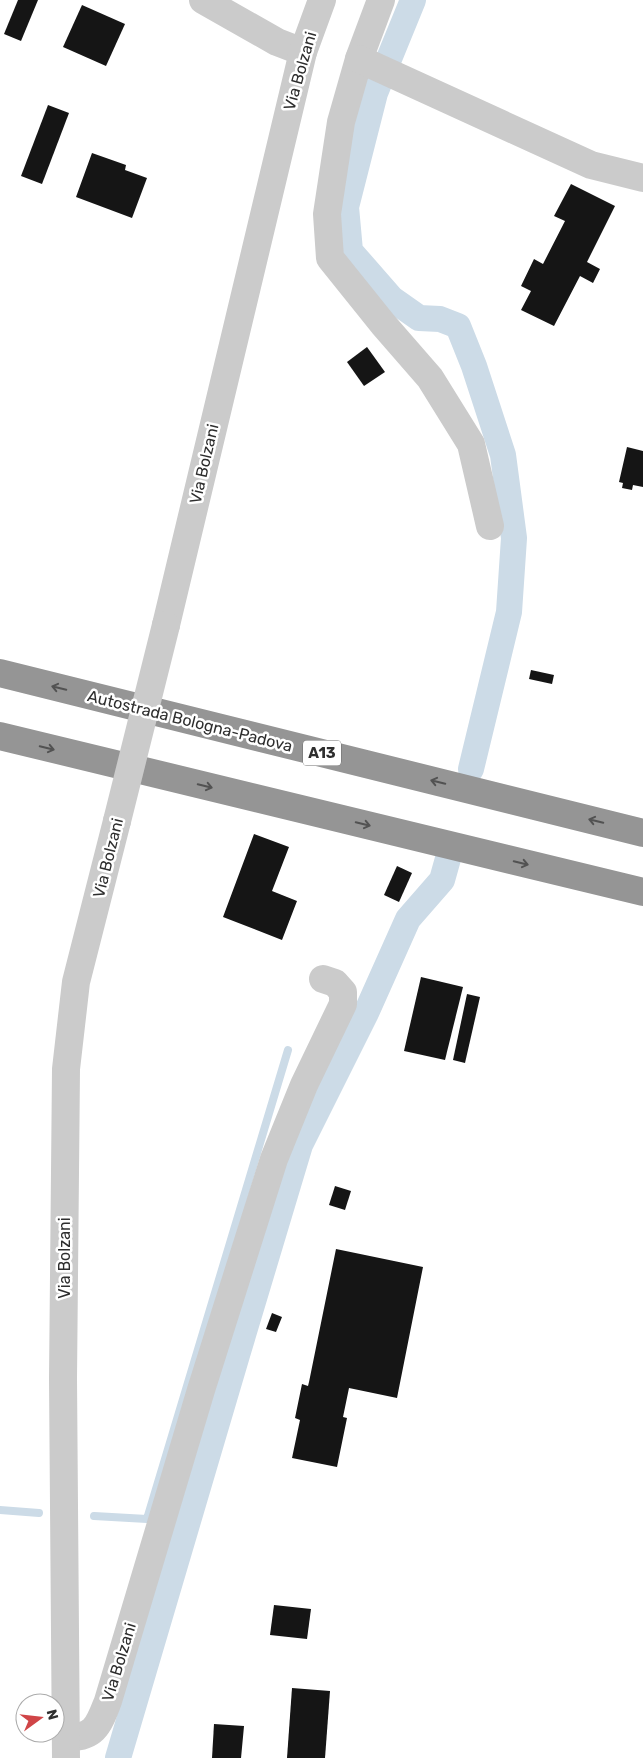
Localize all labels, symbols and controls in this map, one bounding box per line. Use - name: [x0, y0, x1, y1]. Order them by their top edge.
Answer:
- street label: Via Bolzani: [280, 29, 320, 113]
- street label: Via Bolzani: [186, 422, 222, 506]
- one-way arrow: [52, 683, 68, 692]
- street label: Autostrada Bologna-Padova: [86, 686, 294, 756]
- road number: A13: [303, 740, 341, 766]
- one-way arrow: [39, 744, 55, 753]
- one-way arrow: [430, 777, 446, 786]
- one-way arrow: [197, 782, 213, 791]
- street label: Via Bolzani: [89, 816, 127, 900]
- one-way arrow: [588, 816, 604, 825]
- one-way arrow: [355, 820, 371, 829]
- one-way arrow: [513, 859, 529, 868]
- street label: Via Bolzani: [55, 1217, 74, 1299]
- street label: Via Bolzani: [98, 1620, 140, 1704]
- north arrow: [15, 1693, 65, 1743]
- text: N: [43, 1708, 62, 1722]

